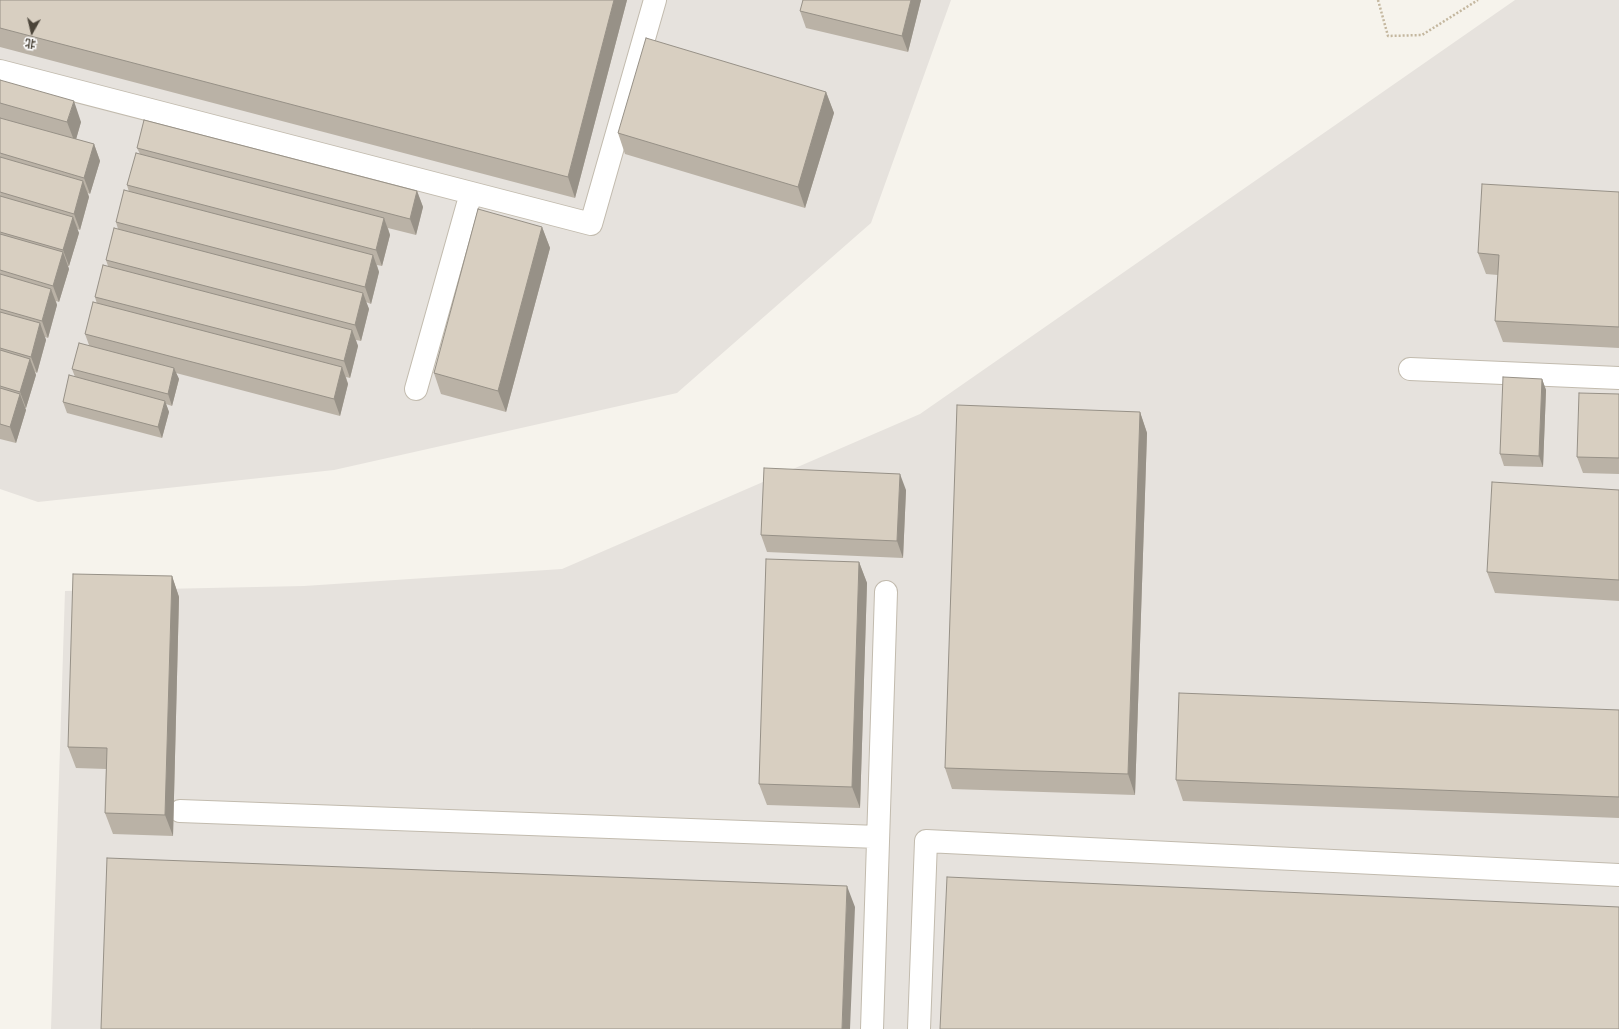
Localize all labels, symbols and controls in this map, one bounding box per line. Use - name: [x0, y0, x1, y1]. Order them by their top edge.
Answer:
- north arrow: [12, 12, 52, 52]
- text: 北: [24, 37, 37, 51]

